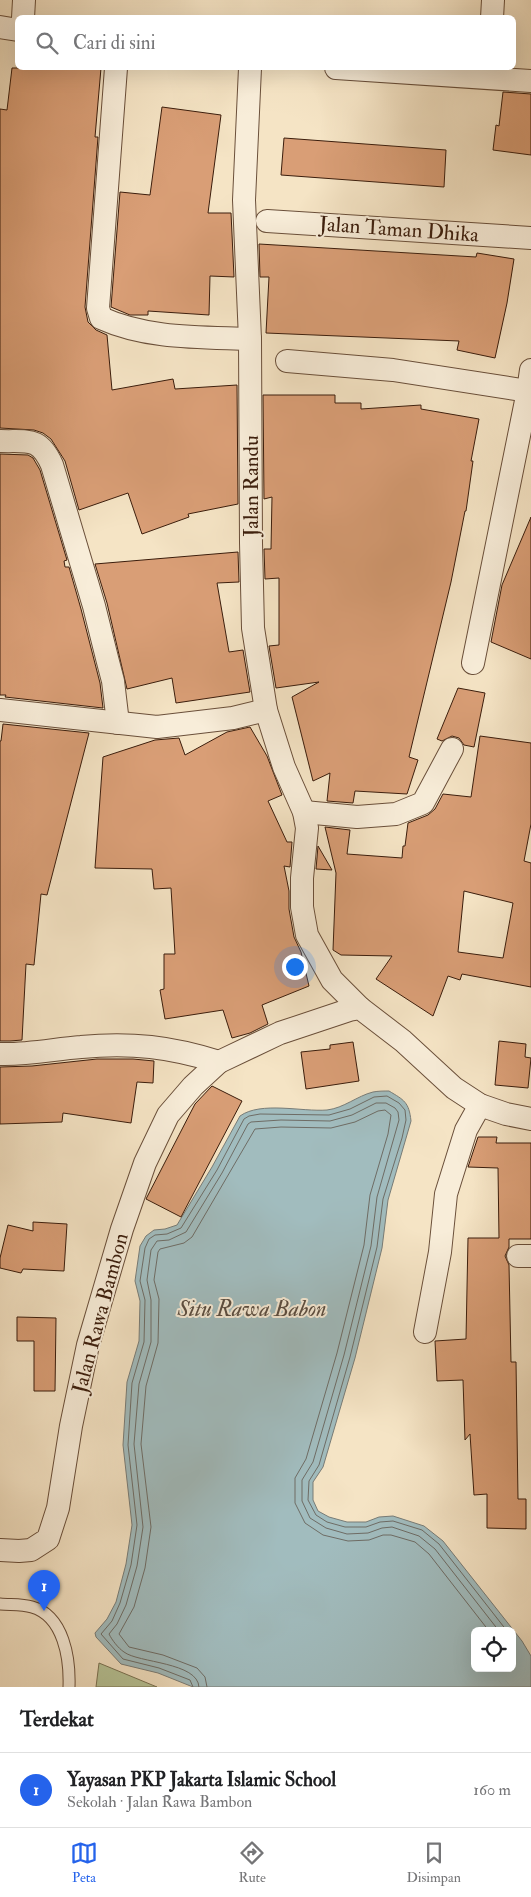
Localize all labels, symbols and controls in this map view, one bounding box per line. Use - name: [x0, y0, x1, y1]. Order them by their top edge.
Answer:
- search box: [15, 15, 516, 70]
- icon: search: [33, 29, 61, 57]
- text: Cari di sini: [73, 31, 156, 55]
- street label: Jalan Taman Dhika: [317, 210, 480, 249]
- street label: Jalan Randu: [238, 435, 265, 538]
- your location: [282, 954, 308, 980]
- street label: Jalan Rawa Bambon: [66, 1230, 135, 1397]
- water label: Situ Rawa Babon: [176, 1295, 327, 1323]
- pin: 1: [28, 1570, 60, 1611]
- map controls: [471, 1627, 516, 1672]
- button: locate: [471, 1627, 516, 1672]
- text: Terdekat: [20, 1706, 94, 1733]
- text: Yayasan PKP Jakarta Islamic School: [67, 1768, 336, 1792]
- text: 1: [33, 1780, 39, 1800]
- text: 160 m: [473, 1780, 511, 1800]
- text: Sekolah · Jalan Rawa Bambon: [67, 1792, 252, 1812]
- tab: Peta: [70, 1839, 98, 1886]
- tab: Rute: [238, 1839, 266, 1886]
- tab: Disimpan: [406, 1839, 461, 1886]

